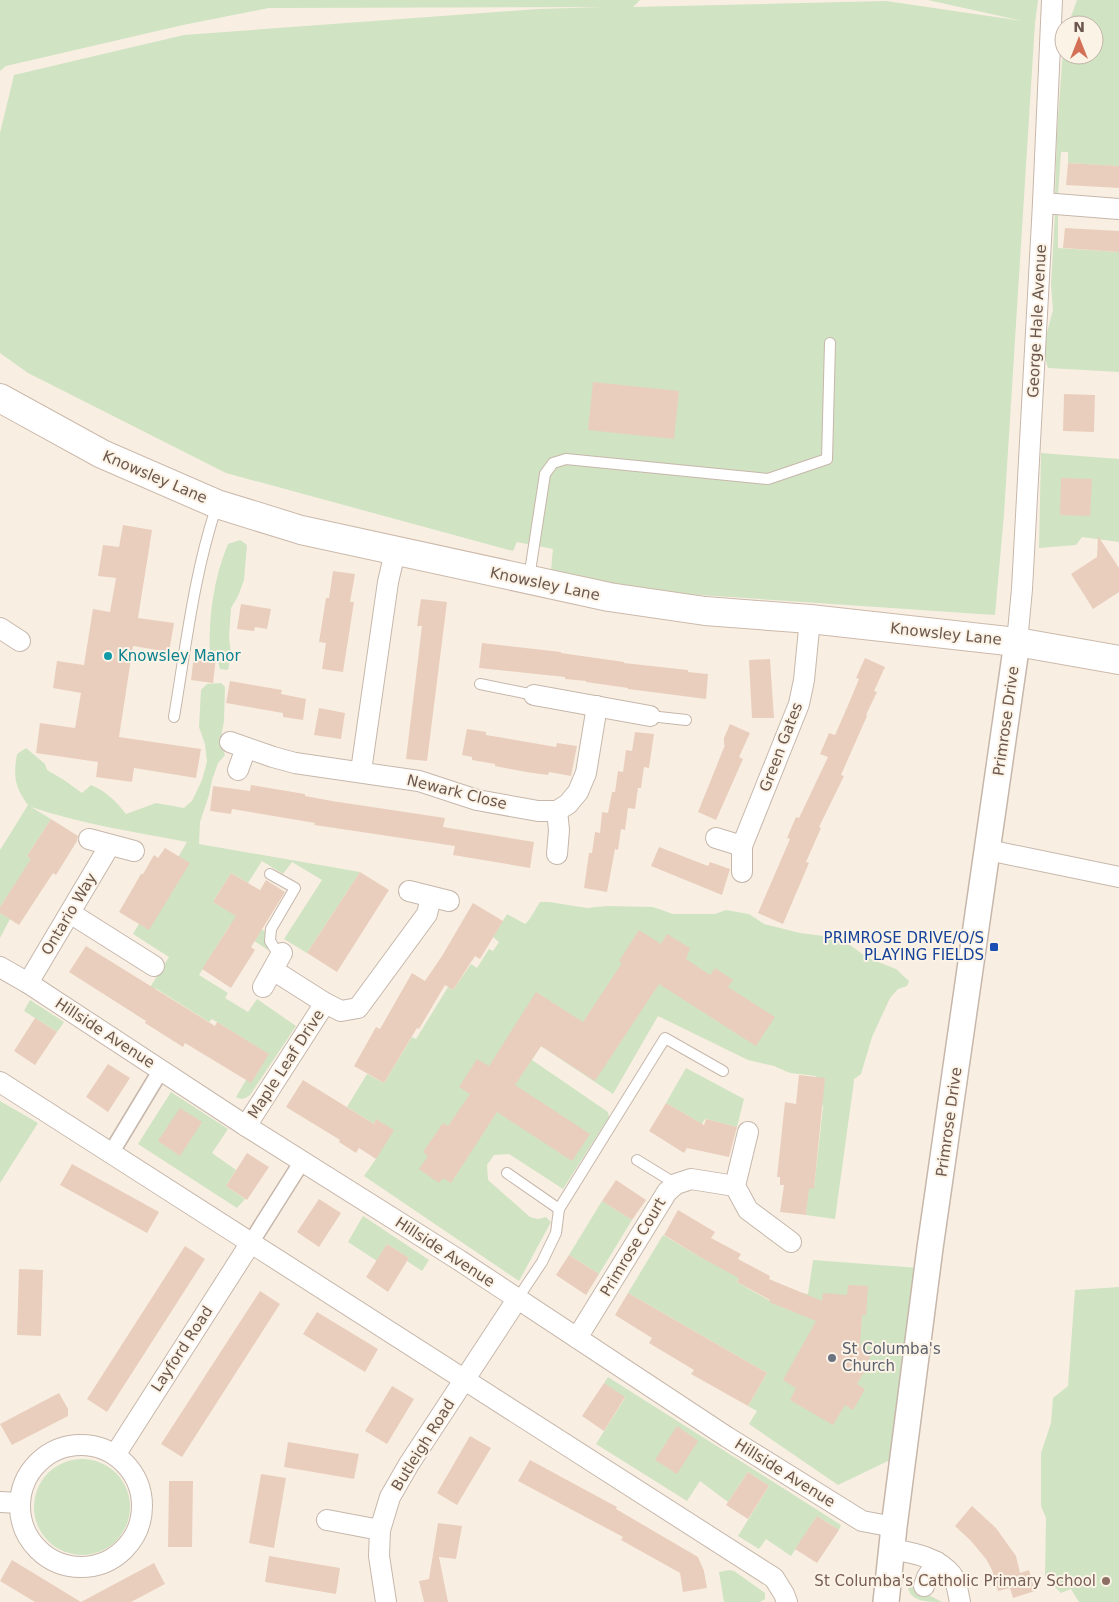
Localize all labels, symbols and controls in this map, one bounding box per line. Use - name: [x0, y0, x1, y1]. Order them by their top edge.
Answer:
- north arrow: [1054, 15, 1104, 65]
- text: N: [1073, 19, 1085, 35]
- street label: George Hale Avenue: [1024, 244, 1050, 398]
- street label: Knowsley Lane: [100, 447, 210, 507]
- street label: Knowsley Lane: [488, 564, 602, 604]
- street label: Knowsley Lane: [889, 619, 1003, 649]
- place label: Knowsley Manor: [118, 647, 241, 665]
- marker: Knowsley Manor: [102, 650, 114, 662]
- street label: Primrose Drive: [989, 665, 1023, 777]
- street label: Green Gates: [756, 700, 806, 794]
- street label: Newark Close: [405, 771, 509, 813]
- street label: Ontario Way: [37, 870, 101, 958]
- place label: PRIMROSE DRIVE/O/S PLAYING FIELDS: [824, 929, 984, 964]
- marker: PRIMROSE DRIVE/O/S PLAYING FIELDS: [988, 941, 1000, 953]
- street label: Hillside Avenue: [52, 994, 158, 1072]
- street label: Maple Leaf Drive: [244, 1006, 328, 1122]
- street label: Primrose Drive: [932, 1066, 966, 1178]
- street label: Primrose Court: [597, 1194, 670, 1300]
- street label: Hillside Avenue: [392, 1213, 498, 1291]
- street label: Layford Road: [148, 1303, 216, 1395]
- place label: St Columba's Church: [842, 1340, 941, 1375]
- marker: St Columba's Church: [826, 1352, 838, 1364]
- street label: Butleigh Road: [388, 1396, 458, 1494]
- street label: Hillside Avenue: [731, 1435, 839, 1511]
- place label: St Columba's Catholic Primary School: [814, 1572, 1096, 1590]
- marker: St Columba's Catholic Primary School: [1100, 1575, 1112, 1587]

